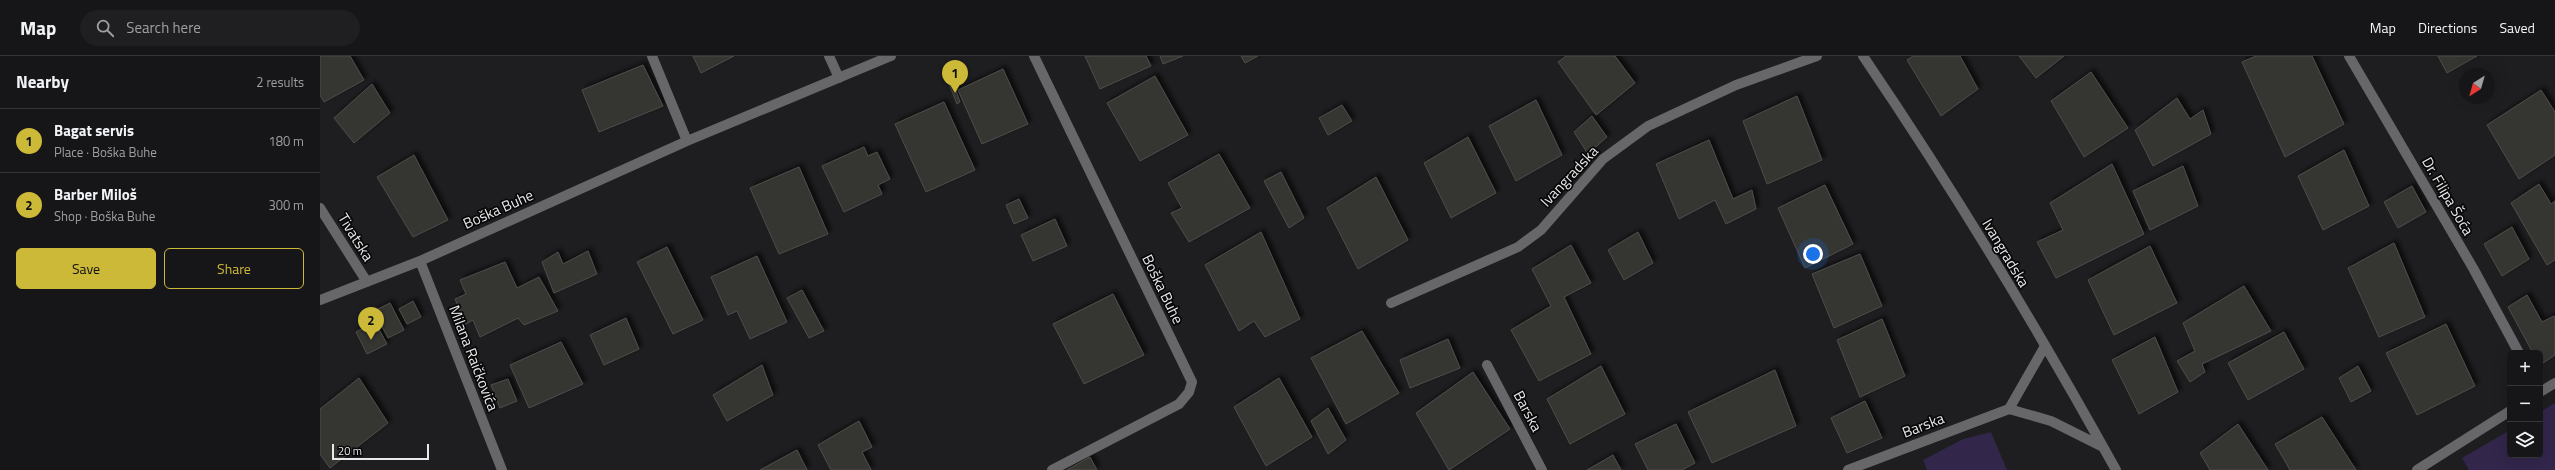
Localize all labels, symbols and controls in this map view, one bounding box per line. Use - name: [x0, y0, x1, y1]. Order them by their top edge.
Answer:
- search box: [80, 10, 360, 46]
- text: Map: [20, 13, 56, 42]
- text: Search here: [126, 16, 201, 39]
- icon: search: [94, 17, 116, 39]
- text: Map: [2370, 17, 2396, 38]
- text: Directions: [2418, 17, 2477, 38]
- text: Saved: [2499, 17, 2535, 38]
- pin: 1: [942, 60, 968, 93]
- north arrow: [2459, 68, 2495, 104]
- text: Nearby: [16, 69, 69, 95]
- text: 2 results: [256, 72, 304, 92]
- text: Bagat servis: [54, 119, 134, 142]
- text: 1: [25, 131, 33, 151]
- text: 180 m: [268, 131, 304, 151]
- street label: Ivangradska: [1535, 140, 1604, 212]
- text: Place · Boška Buhe: [54, 142, 157, 162]
- street label: Dr. Filipa Šoća: [2416, 152, 2480, 240]
- text: Barber Miloš: [54, 183, 137, 206]
- street label: Boška Buhe: [459, 183, 537, 235]
- text: 2: [25, 195, 33, 215]
- text: 300 m: [268, 195, 304, 215]
- text: Shop · Boška Buhe: [54, 206, 155, 226]
- street label: Tivatska: [332, 209, 380, 266]
- street label: Ivangradska: [1976, 214, 2036, 292]
- your location: [1803, 244, 1823, 264]
- button: Save: [16, 248, 156, 289]
- button: Share: [164, 248, 304, 289]
- street label: Boška Buhe: [1136, 250, 1190, 328]
- street label: Milana Raičkovića: [443, 302, 505, 415]
- pin: 2: [358, 307, 384, 340]
- map controls: [2507, 350, 2543, 458]
- button: +: [2507, 350, 2543, 386]
- street label: Barska: [1508, 386, 1549, 436]
- button: −: [2507, 386, 2543, 422]
- street label: Barska: [1899, 406, 1948, 444]
- button: layers: [2507, 422, 2543, 458]
- scale bar: [332, 442, 429, 461]
- text: 20 m: [338, 443, 362, 459]

